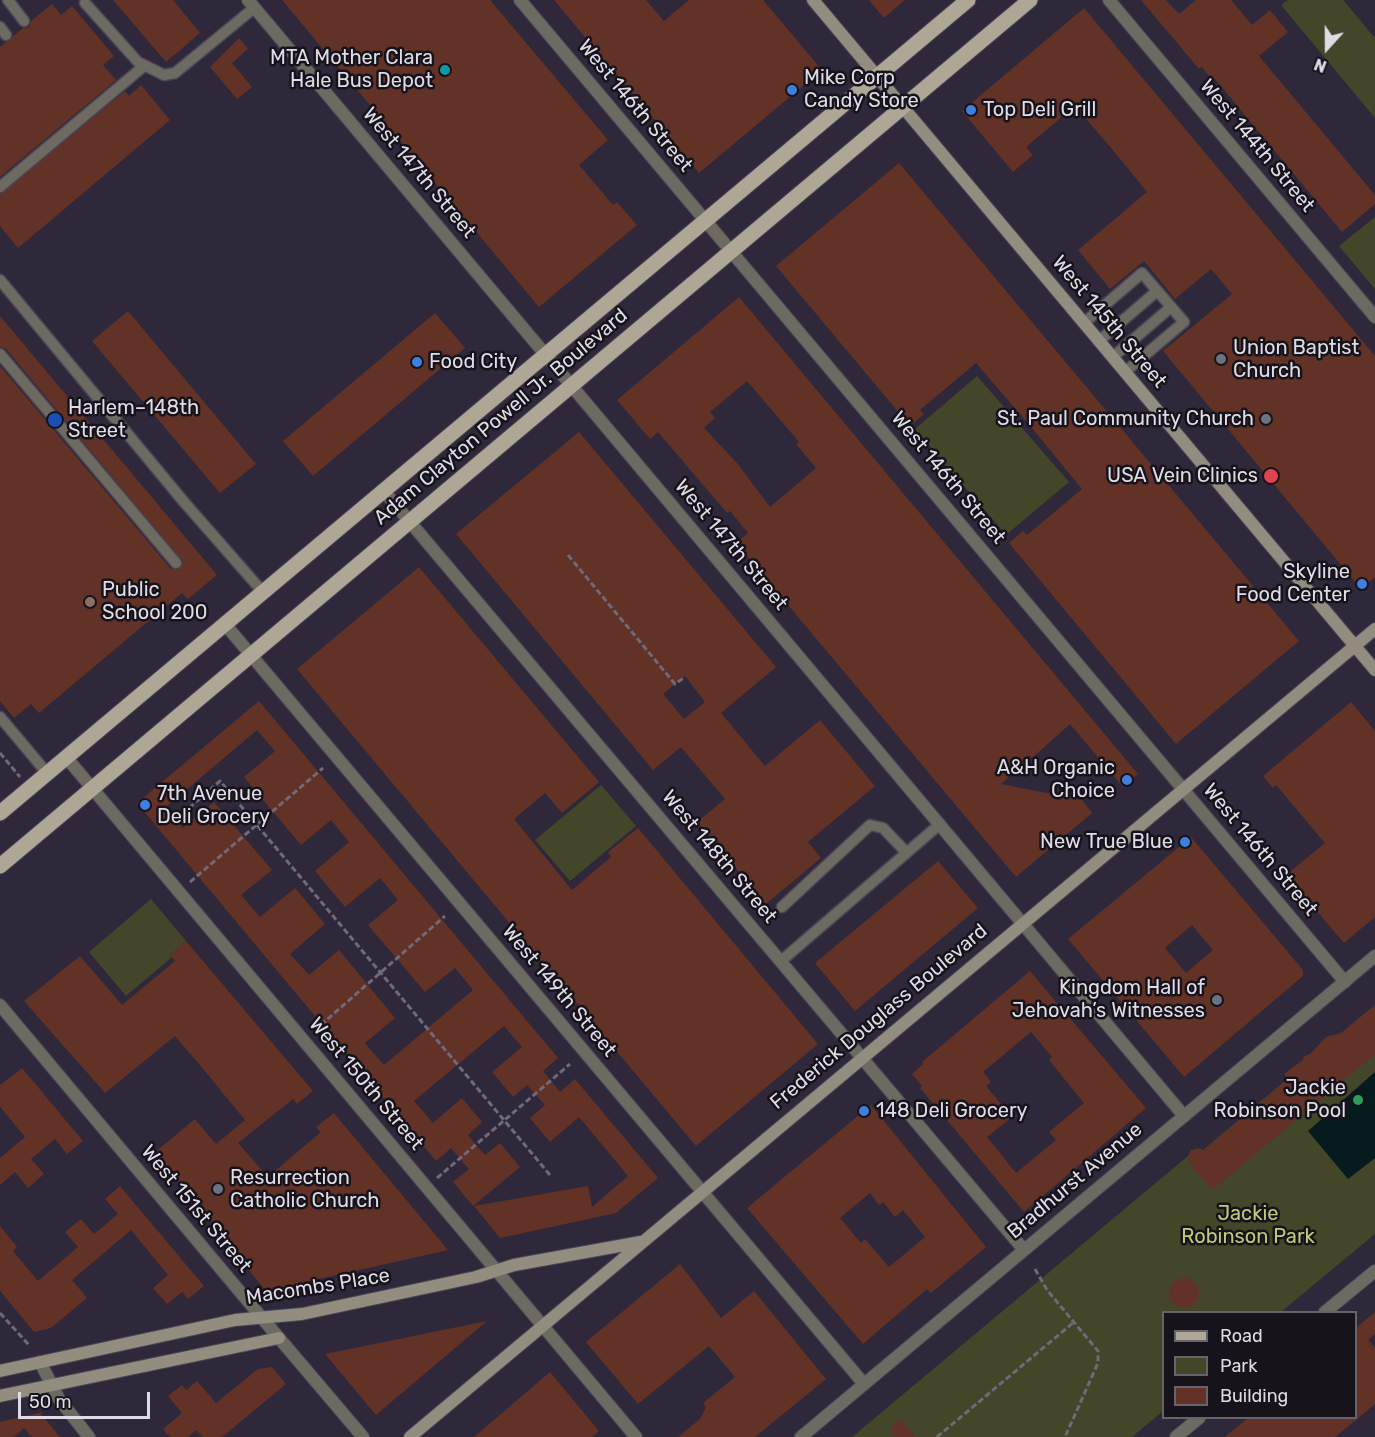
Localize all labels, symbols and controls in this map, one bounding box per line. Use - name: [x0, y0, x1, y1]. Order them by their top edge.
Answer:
- north arrow: [1297, 18, 1357, 78]
- street label: West 146th Street: [573, 35, 697, 177]
- place label: MTA Mother Clara Hale Bus Depot: [270, 46, 433, 93]
- text: N: [1312, 54, 1329, 76]
- marker: MTA Mother Clara Hale Bus Depot: [438, 63, 452, 77]
- place label: Mike Corp Candy Store: [804, 66, 919, 113]
- street label: West 144th Street: [1195, 75, 1319, 217]
- marker: Mike Corp Candy Store: [785, 83, 799, 97]
- place label: Top Deli Grill: [983, 98, 1096, 122]
- street label: West 147th Street: [357, 103, 481, 243]
- marker: Top Deli Grill: [964, 103, 978, 117]
- street label: West 145th Street: [1047, 251, 1171, 393]
- street label: Adam Clayton Powell Jr. Boulevard: [369, 304, 633, 530]
- place label: Union Baptist Church: [1233, 336, 1359, 383]
- place label: Food City: [429, 350, 517, 374]
- marker: Union Baptist Church: [1214, 352, 1228, 366]
- marker: Food City: [410, 355, 424, 369]
- place label: Harlem–148th Street: [68, 396, 199, 443]
- street label: West 146th Street: [886, 407, 1010, 549]
- place label: St. Paul Community Church: [997, 407, 1254, 431]
- marker: Harlem–148th Street: [46, 411, 64, 429]
- marker: St. Paul Community Church: [1259, 412, 1273, 426]
- place label: USA Vein Clinics: [1107, 464, 1258, 488]
- marker: USA Vein Clinics: [1262, 467, 1280, 485]
- street label: West 147th Street: [669, 475, 793, 615]
- place label: Skyline Food Center: [1236, 560, 1350, 607]
- marker: Skyline Food Center: [1355, 577, 1369, 591]
- place label: Public School 200: [102, 578, 208, 625]
- marker: Public School 200: [83, 595, 97, 609]
- place label: A&H Organic Choice: [997, 756, 1115, 803]
- marker: A&H Organic Choice: [1120, 773, 1134, 787]
- street label: West 146th Street: [1198, 779, 1322, 921]
- place label: 7th Avenue Deli Grocery: [157, 782, 270, 829]
- street label: West 148th Street: [656, 786, 782, 928]
- marker: 7th Avenue Deli Grocery: [138, 798, 152, 812]
- place label: New True Blue: [1040, 830, 1173, 854]
- marker: New True Blue: [1178, 835, 1192, 849]
- street label: Frederick Douglass Boulevard: [766, 919, 992, 1115]
- street label: West 149th Street: [497, 920, 621, 1062]
- place label: Kingdom Hall of Jehovah’s Witnesses: [1012, 976, 1205, 1023]
- marker: Kingdom Hall of Jehovah’s Witnesses: [1210, 993, 1224, 1007]
- street label: West 150th Street: [304, 1013, 428, 1155]
- place label: Jackie Robinson Pool: [1213, 1076, 1346, 1123]
- marker: Jackie Robinson Pool: [1351, 1093, 1365, 1107]
- place label: 148 Deli Grocery: [876, 1099, 1028, 1123]
- marker: 148 Deli Grocery: [857, 1104, 871, 1118]
- street label: Bradhurst Avenue: [1003, 1118, 1147, 1244]
- street label: West 151st Street: [136, 1140, 256, 1278]
- place label: Resurrection Catholic Church: [230, 1166, 380, 1213]
- marker: Resurrection Catholic Church: [211, 1182, 225, 1196]
- park label: Jackie Robinson Park: [1181, 1202, 1315, 1249]
- street label: Macombs Place: [244, 1264, 392, 1310]
- legend: [1162, 1311, 1357, 1419]
- text: Road: [1220, 1325, 1263, 1347]
- text: Park: [1220, 1355, 1257, 1377]
- scale bar: [21, 1380, 153, 1418]
- text: Building: [1220, 1385, 1288, 1407]
- text: 50 m: [29, 1391, 72, 1413]

